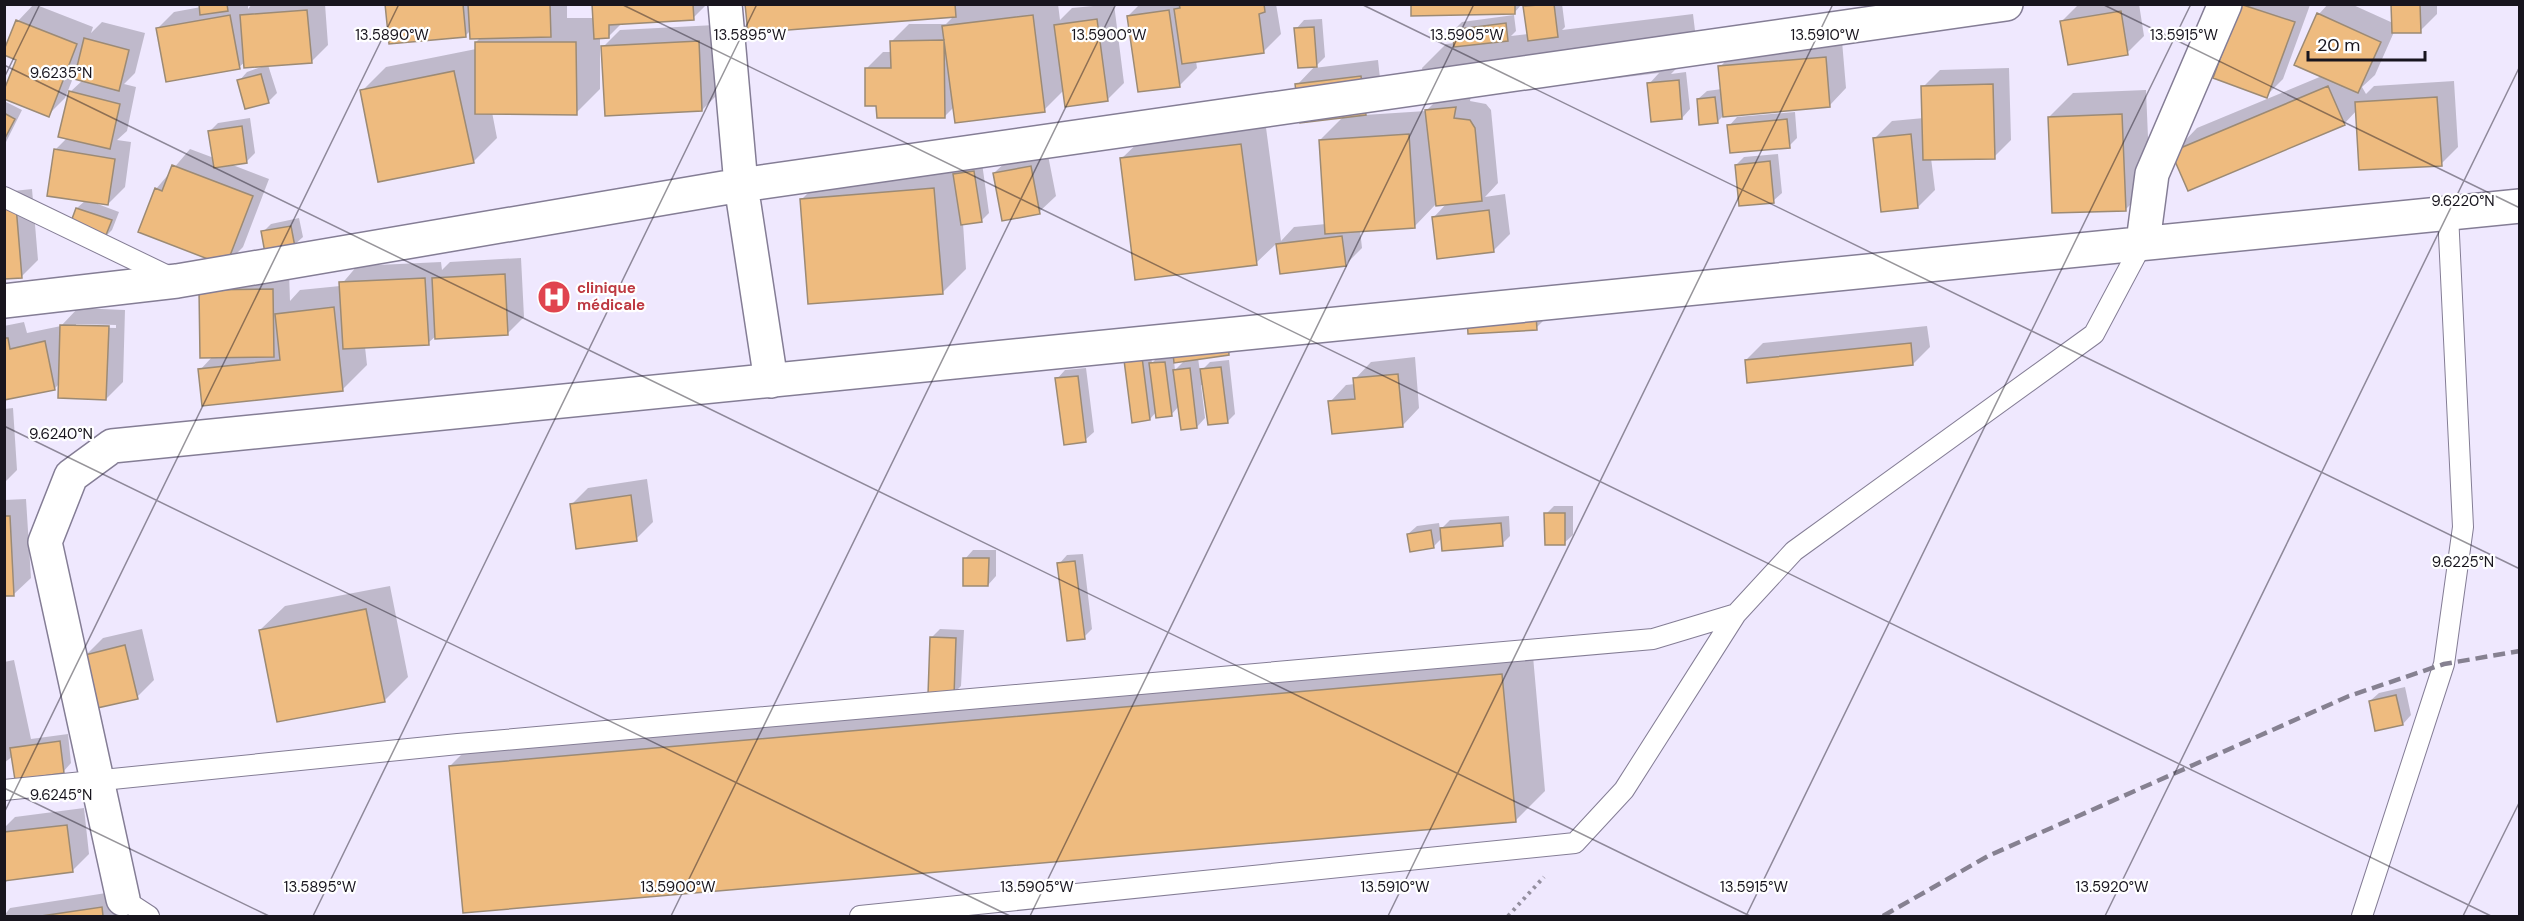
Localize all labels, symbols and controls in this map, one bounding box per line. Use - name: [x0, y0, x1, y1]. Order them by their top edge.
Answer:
- scale bar: [2308, 24, 2425, 62]
- text: 13.5890°W: [355, 25, 429, 45]
- text: 13.5895°W: [714, 25, 787, 45]
- text: 13.5900°W: [1072, 25, 1147, 45]
- text: 13.5905°W: [1430, 25, 1504, 45]
- text: 13.5910°W: [1790, 25, 1860, 45]
- text: 13.5915°W: [2150, 25, 2218, 45]
- text: 20 m: [2317, 33, 2360, 57]
- text: 9.6235°N: [30, 63, 92, 83]
- text: 9.6220°N: [2431, 191, 2495, 211]
- place label: clinique médicale: [577, 278, 645, 315]
- hospital icon: clinique médicale: [536, 279, 572, 315]
- text: 9.6240°N: [29, 424, 93, 444]
- text: 9.6225°N: [2432, 552, 2494, 572]
- text: 9.6245°N: [30, 785, 92, 805]
- text: 13.5895°W: [284, 877, 357, 897]
- text: 13.5900°W: [641, 877, 716, 897]
- text: 13.5905°W: [1000, 877, 1074, 897]
- text: 13.5910°W: [1360, 877, 1430, 897]
- text: 13.5915°W: [1720, 877, 1788, 897]
- text: 13.5920°W: [2076, 877, 2149, 897]

